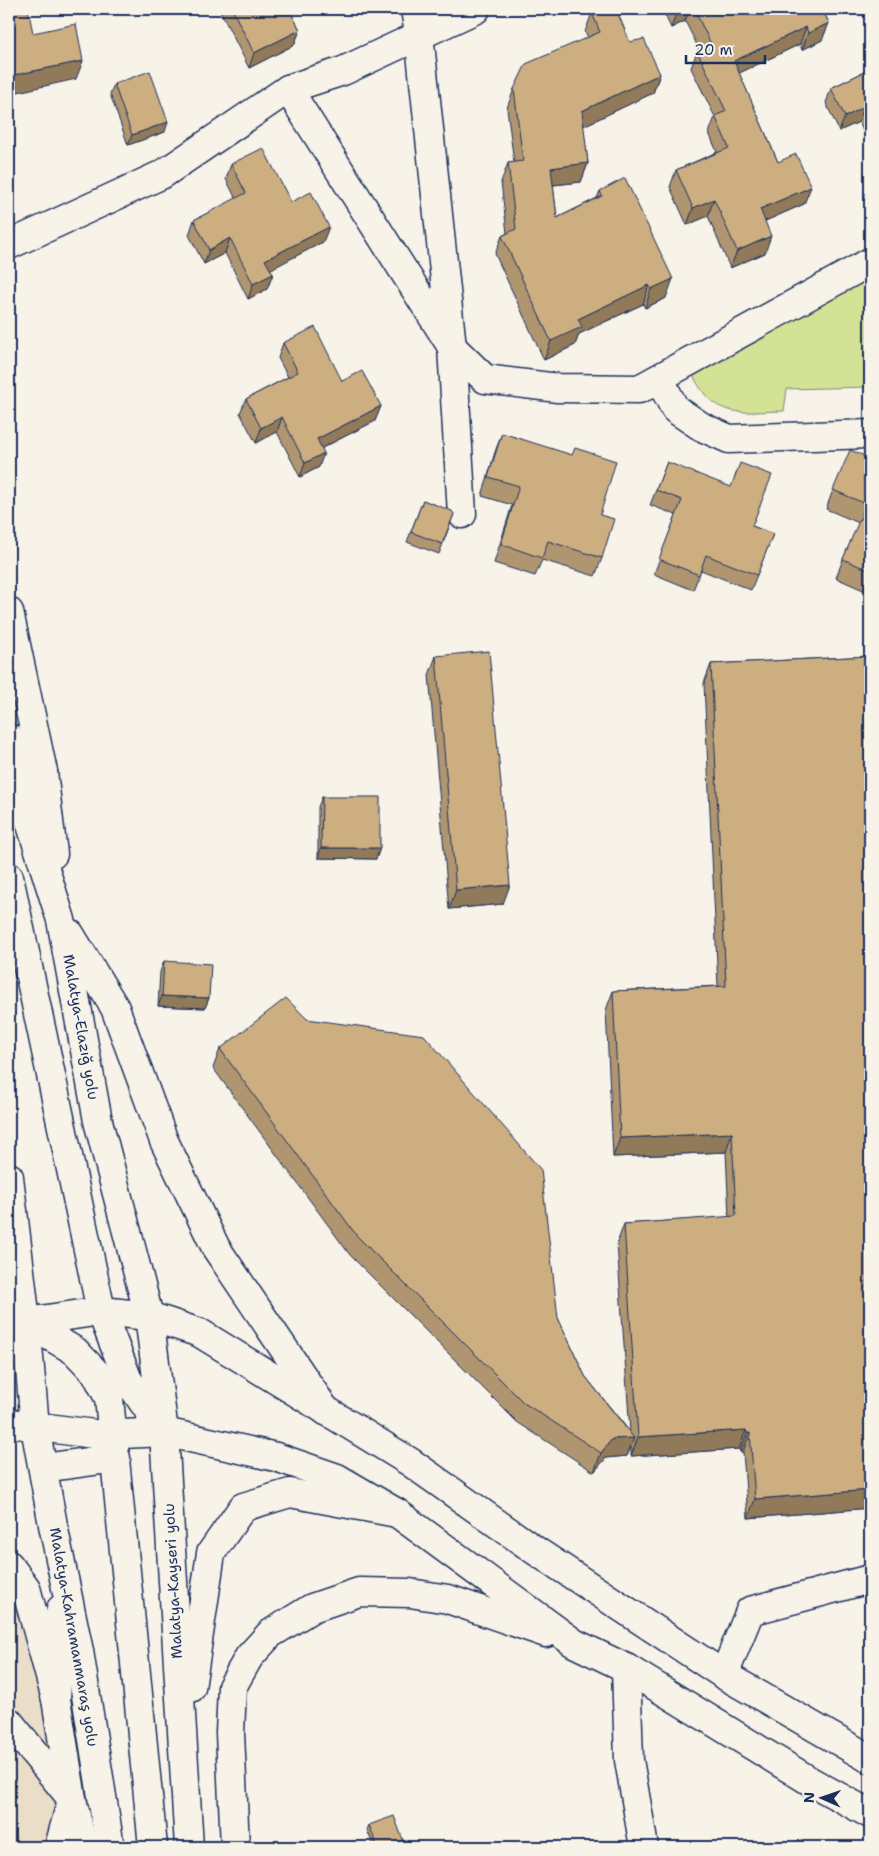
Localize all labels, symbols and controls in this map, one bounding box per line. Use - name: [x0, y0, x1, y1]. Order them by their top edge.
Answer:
- scale bar: [686, 32, 765, 64]
- text: 20 m: [694, 40, 733, 60]
- street label: Malatya-Elazığ yolu: [58, 953, 104, 1101]
- street label: Malatya-Kayseri yolu: [159, 1503, 187, 1659]
- street label: Malatya-Kahramanmaraş yolu: [45, 1526, 103, 1748]
- north arrow: [796, 1774, 846, 1824]
- text: N: [800, 1792, 818, 1803]

